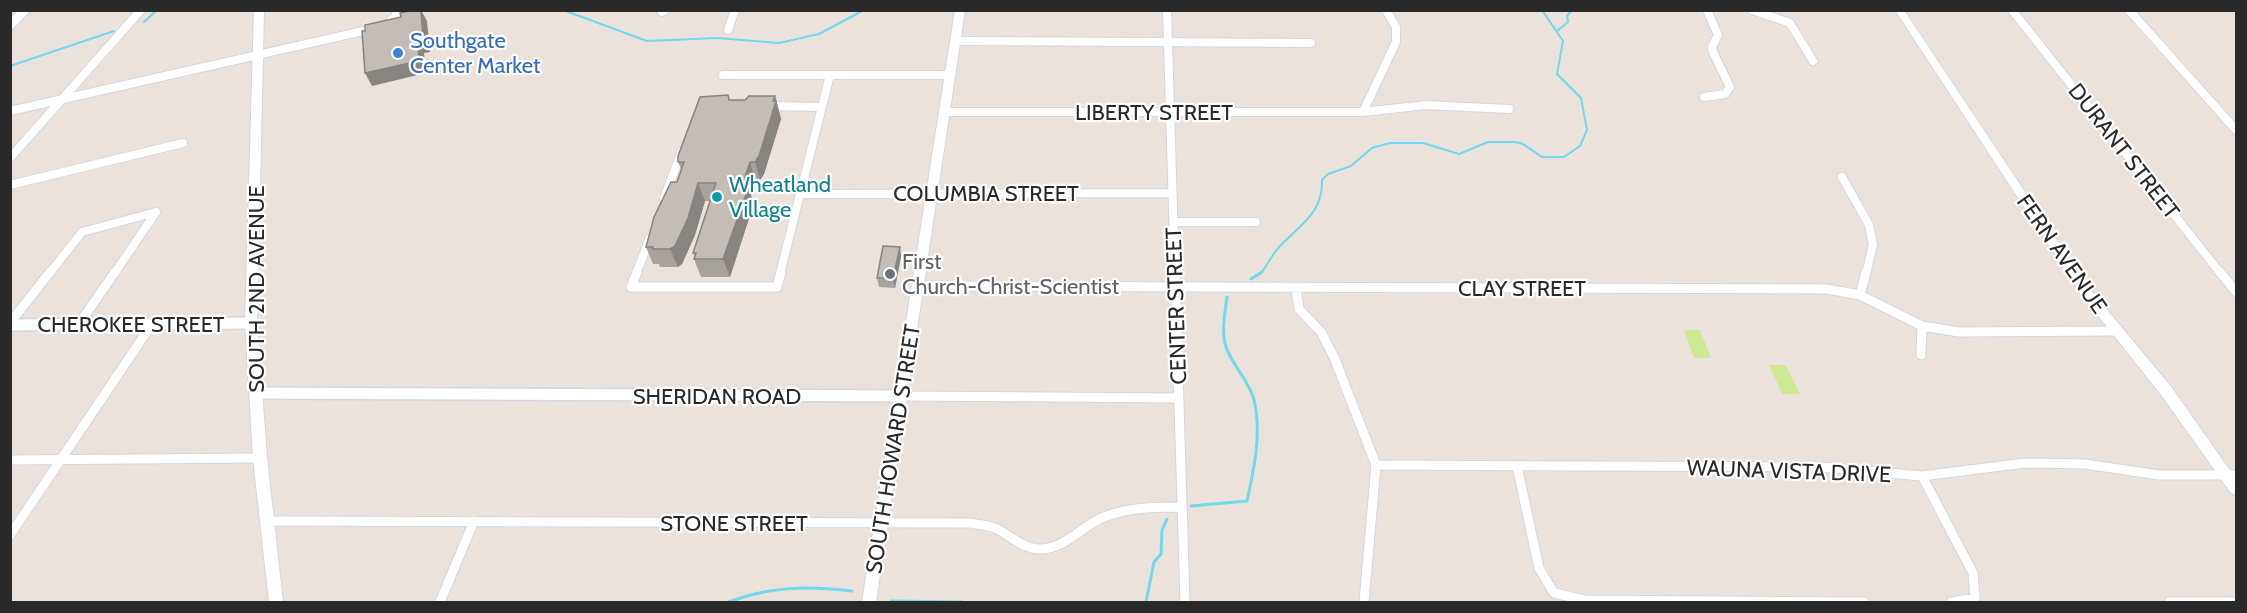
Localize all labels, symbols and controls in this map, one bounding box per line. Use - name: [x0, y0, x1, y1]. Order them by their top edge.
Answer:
- place label: Southgate Center Market: [410, 27, 541, 79]
- marker: Southgate Center Market: [391, 46, 405, 60]
- street label: DURANT STREET: [2063, 78, 2186, 224]
- street label: LIBERTY STREET: [1075, 99, 1233, 126]
- place label: Wheatland Village: [729, 171, 831, 223]
- street label: COLUMBIA STREET: [893, 180, 1079, 207]
- street label: SOUTH 2ND AVENUE: [243, 185, 270, 393]
- street label: FERN AVENUE: [2011, 189, 2113, 319]
- marker: Wheatland Village: [710, 190, 724, 204]
- street label: CENTER STREET: [1160, 227, 1192, 385]
- place label: First Church-Christ-Scientist: [902, 248, 1120, 300]
- marker: First Church-Christ-Scientist: [883, 267, 897, 281]
- street label: CLAY STREET: [1458, 275, 1586, 302]
- street label: CHEROKEE STREET: [37, 311, 225, 338]
- street label: SOUTH HOWARD STREET: [860, 322, 926, 576]
- street label: SHERIDAN ROAD: [633, 383, 801, 410]
- street label: WAUNA VISTA DRIVE: [1686, 454, 1892, 488]
- street label: STONE STREET: [660, 510, 808, 537]

